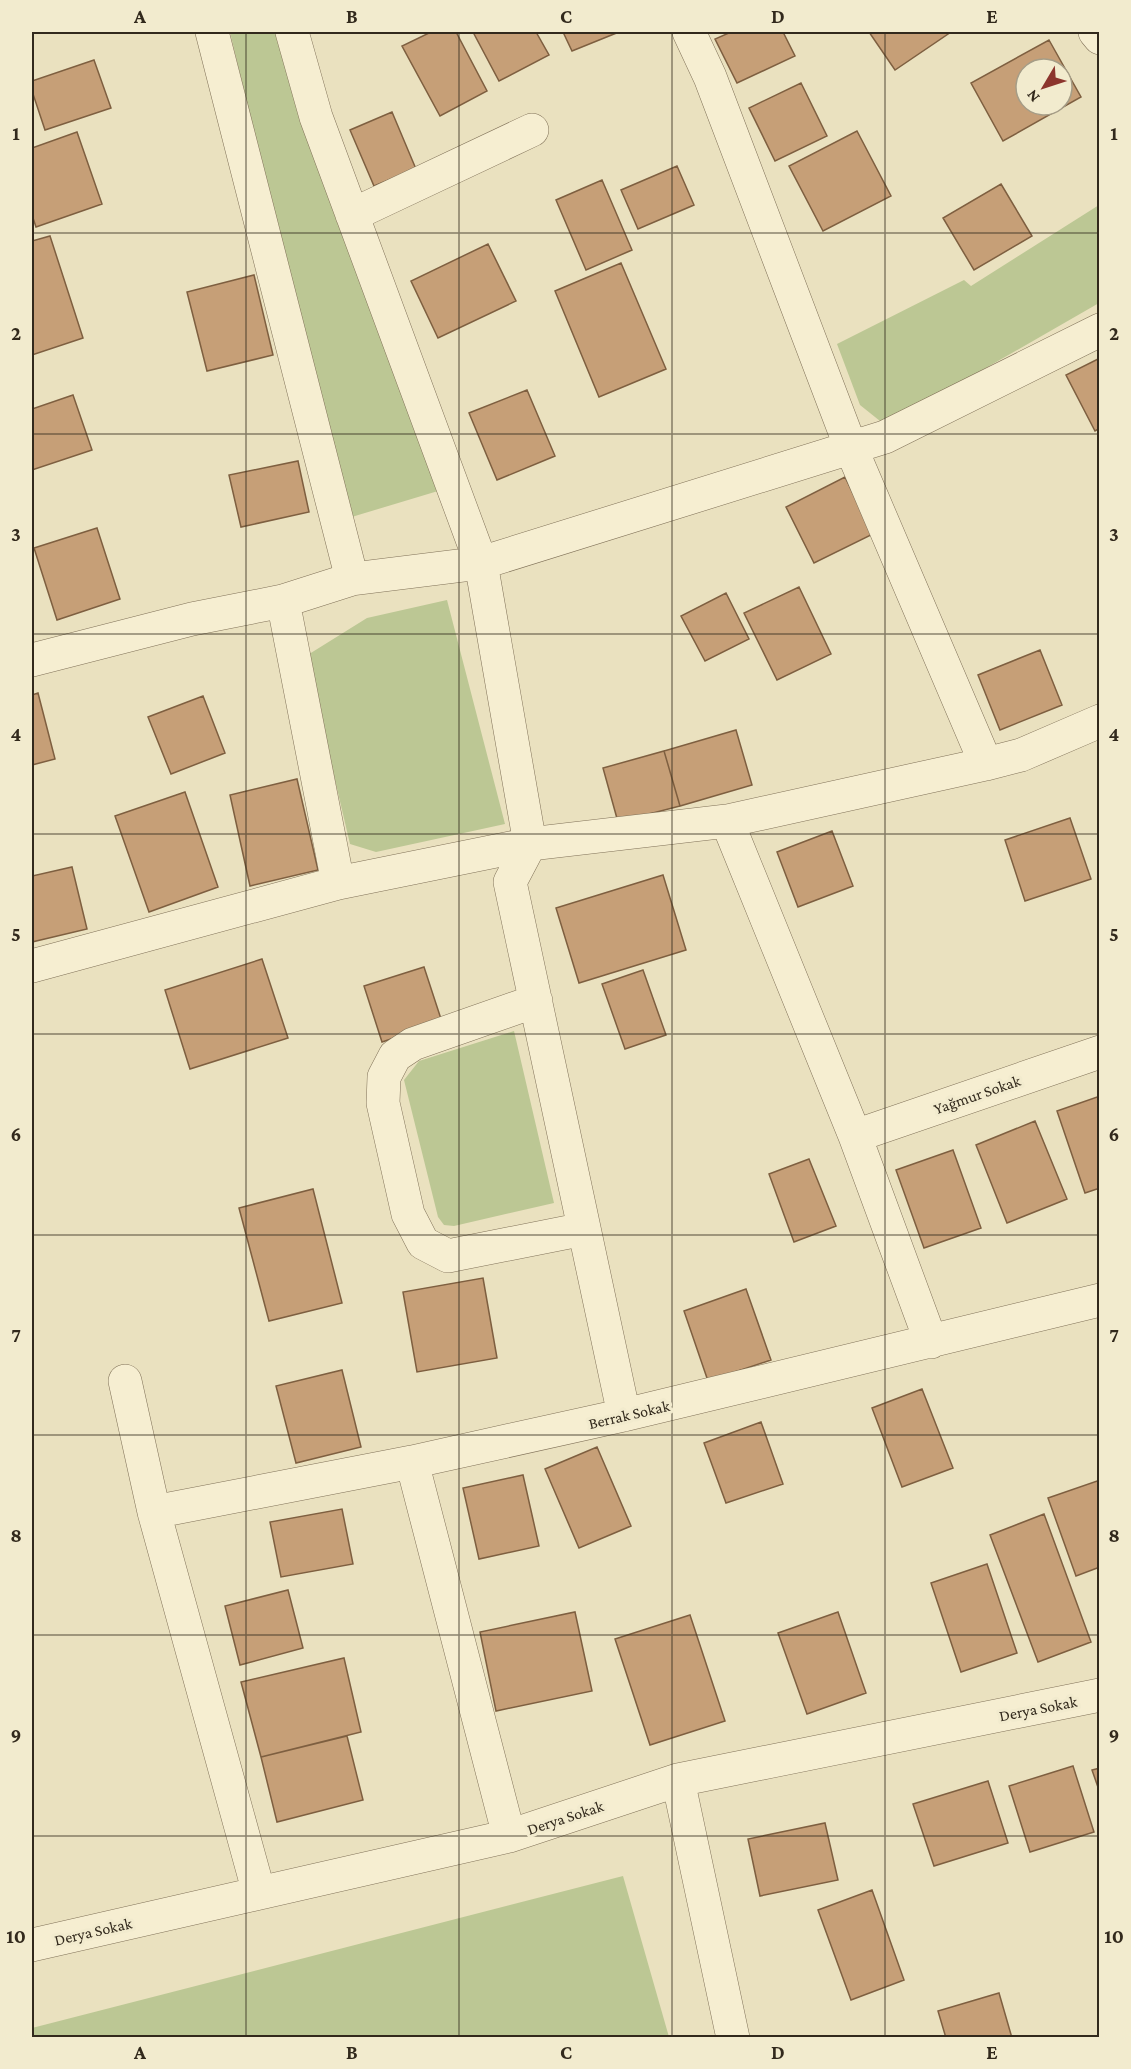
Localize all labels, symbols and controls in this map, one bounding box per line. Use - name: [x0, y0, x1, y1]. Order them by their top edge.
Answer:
- text: A: [133, 5, 147, 27]
- text: B: [346, 5, 358, 27]
- text: C: [560, 5, 572, 27]
- text: D: [771, 5, 785, 27]
- text: E: [986, 5, 998, 27]
- north arrow: [1014, 57, 1074, 117]
- text: N: [1023, 86, 1043, 106]
- text: 1: [12, 122, 20, 144]
- text: 1: [1110, 122, 1118, 144]
- text: 2: [11, 322, 21, 344]
- text: 2: [1109, 322, 1119, 344]
- text: 3: [11, 523, 21, 545]
- text: 3: [1109, 523, 1119, 545]
- text: 4: [11, 723, 22, 745]
- text: 4: [1109, 723, 1120, 745]
- text: 5: [11, 923, 21, 945]
- text: 5: [1109, 923, 1119, 945]
- street label: Yağmur Sokak: [932, 1072, 1023, 1118]
- text: 6: [11, 1123, 21, 1145]
- text: 6: [1109, 1123, 1119, 1145]
- text: 7: [11, 1324, 21, 1346]
- text: 7: [1109, 1324, 1119, 1346]
- street label: Berrak Sokak: [587, 1397, 672, 1432]
- text: 8: [10, 1524, 22, 1546]
- text: 8: [1108, 1524, 1120, 1546]
- street label: Derya Sokak: [998, 1693, 1079, 1725]
- text: 9: [11, 1724, 21, 1746]
- text: 9: [1109, 1724, 1119, 1746]
- street label: Derya Sokak: [525, 1797, 606, 1839]
- street label: Derya Sokak: [53, 1914, 134, 1950]
- text: 10: [6, 1925, 26, 1947]
- text: 10: [1104, 1925, 1124, 1947]
- text: A: [133, 2041, 147, 2063]
- text: B: [346, 2041, 358, 2063]
- text: C: [560, 2041, 572, 2063]
- text: D: [771, 2041, 785, 2063]
- text: E: [986, 2041, 998, 2063]

